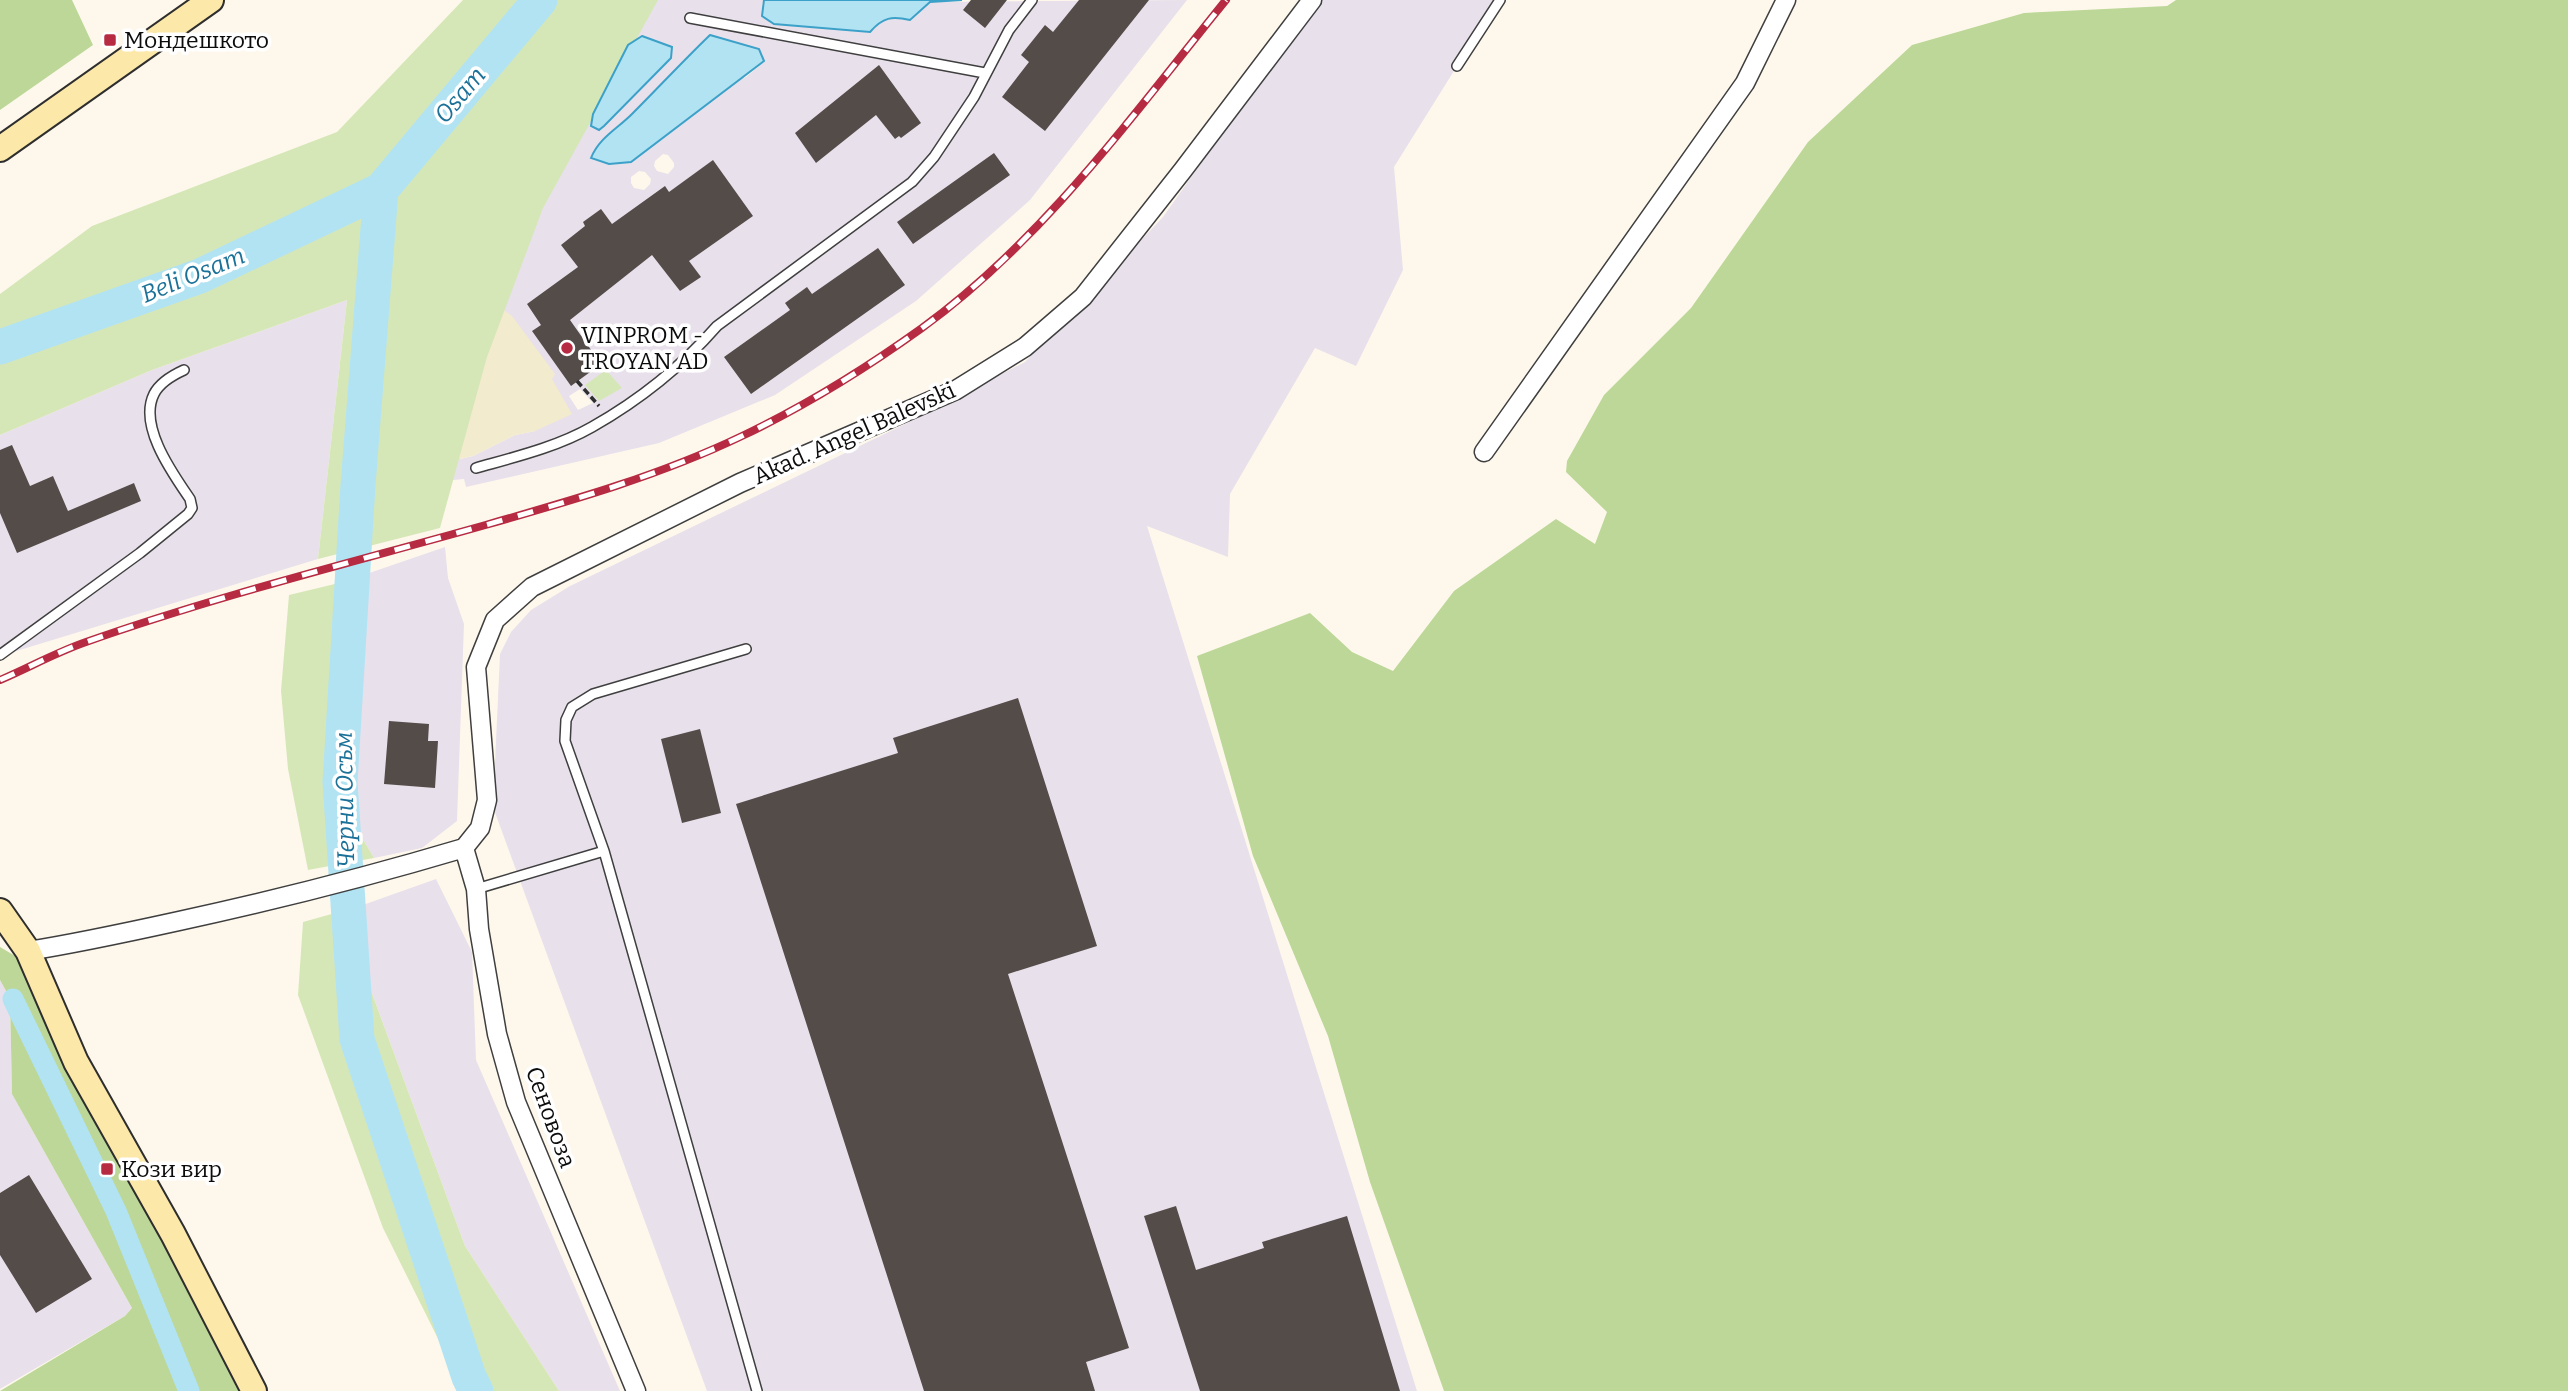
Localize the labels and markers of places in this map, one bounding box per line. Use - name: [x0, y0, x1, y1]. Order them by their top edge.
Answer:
- place label: Мондешкото: [124, 26, 269, 54]
- marker: Мондешкото: [102, 32, 118, 48]
- place label: VINPROM - TROYAN AD: [581, 321, 708, 375]
- marker: VINPROM - TROYAN AD: [559, 340, 575, 356]
- place label: Кози вир: [121, 1155, 222, 1183]
- marker: Кози вир: [99, 1161, 115, 1177]

